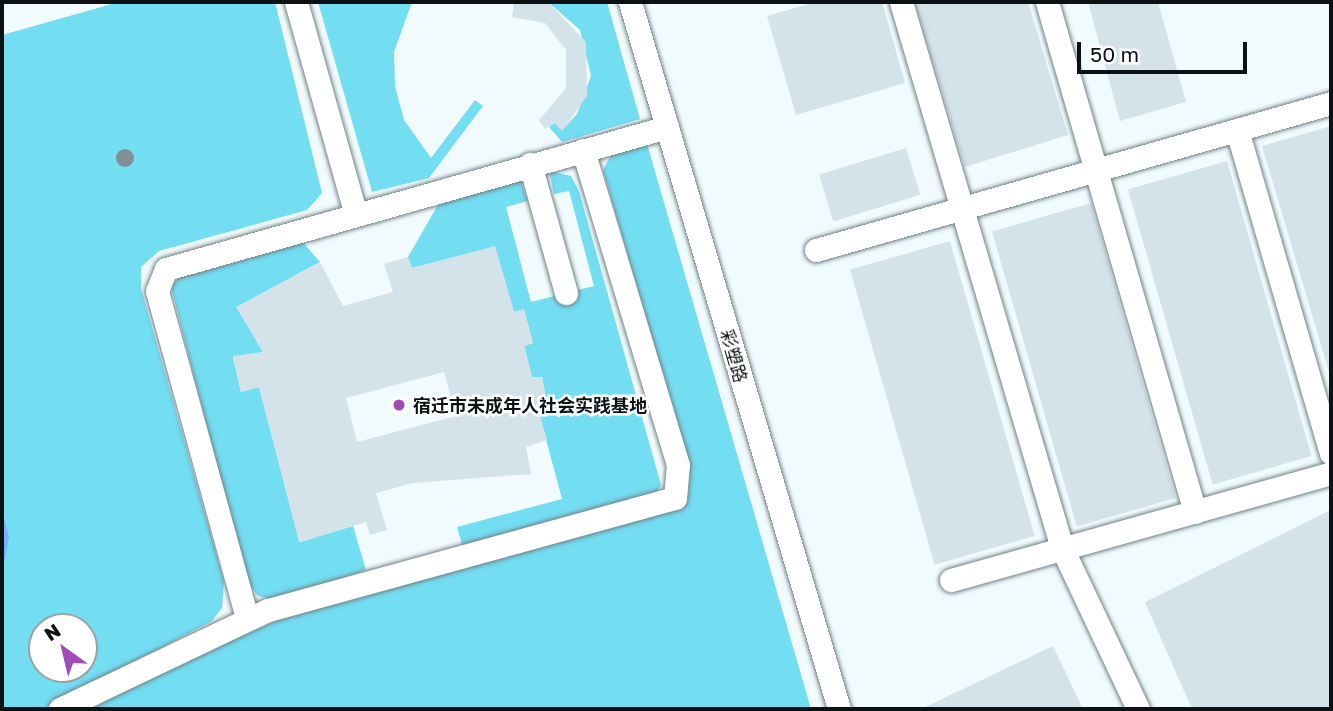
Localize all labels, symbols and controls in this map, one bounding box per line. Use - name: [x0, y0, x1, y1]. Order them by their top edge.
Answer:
- scale bar: [1081, 28, 1251, 72]
- text: 50 m: [1090, 41, 1139, 67]
- street label: 彩塑路: [716, 327, 752, 385]
- place label: 宿迁市未成年人社会实践基地: [413, 394, 647, 416]
- marker: 宿迁市未成年人社会实践基地: [391, 397, 407, 413]
- north arrow: [28, 613, 98, 683]
- text: N: [40, 618, 65, 645]

